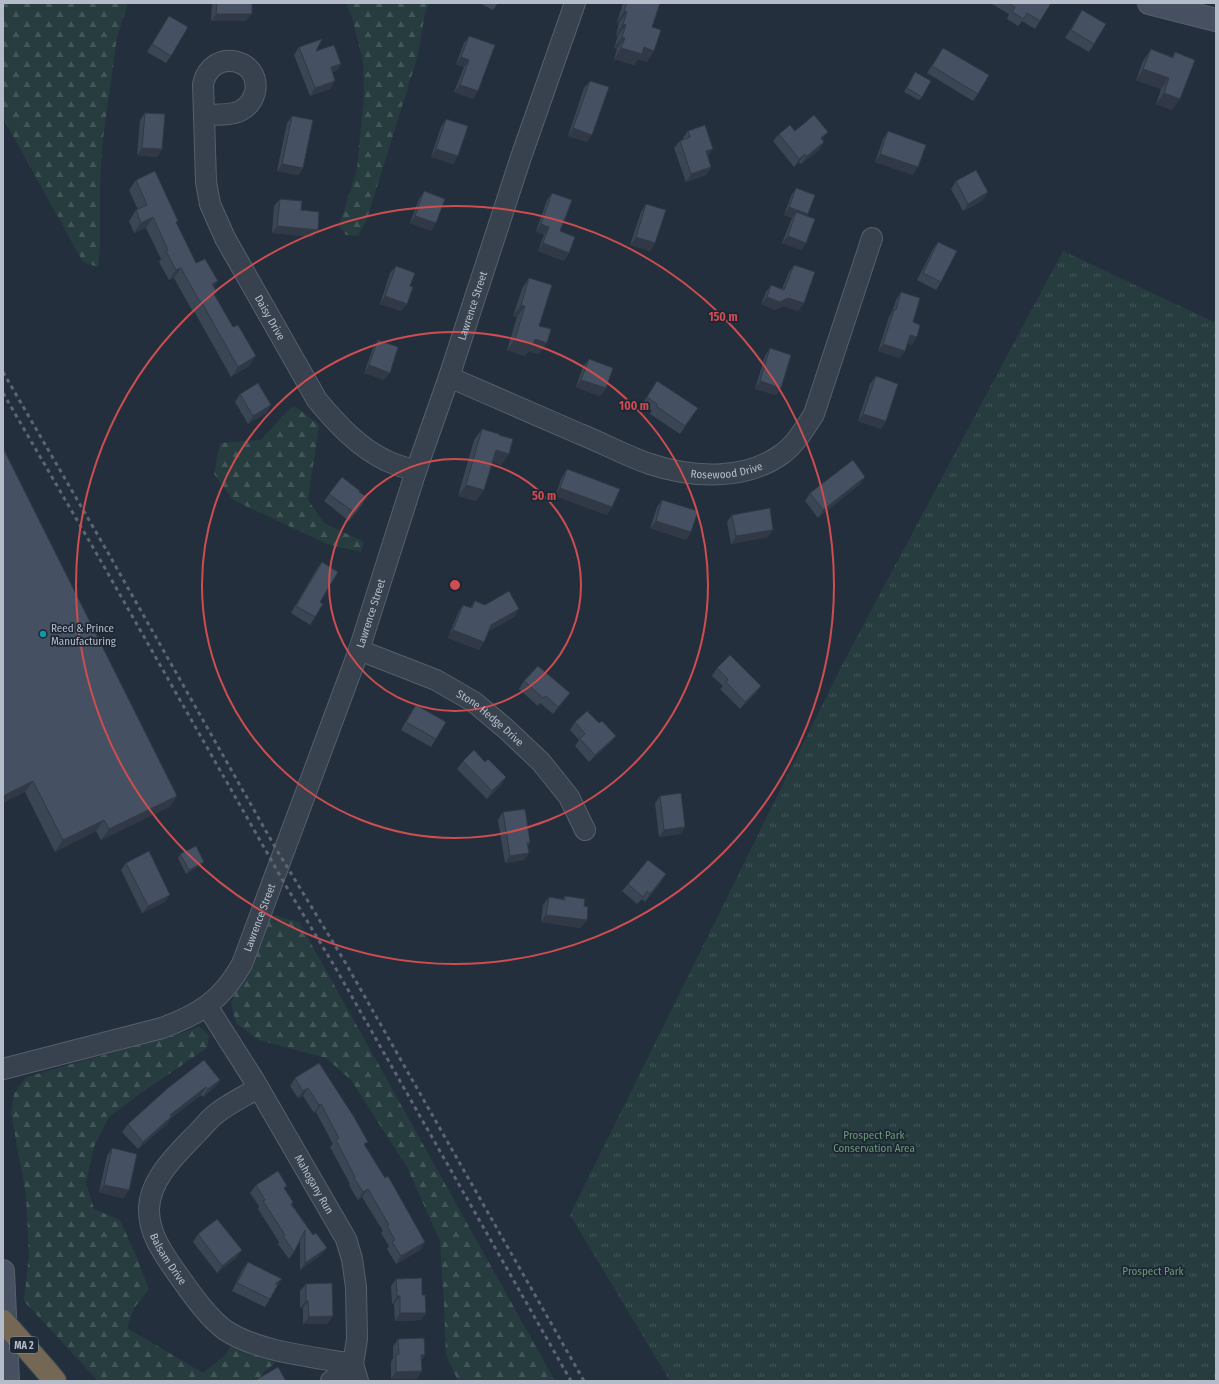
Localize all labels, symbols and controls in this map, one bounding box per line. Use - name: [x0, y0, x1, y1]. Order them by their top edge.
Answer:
- street label: Lawrence Street: [455, 269, 490, 342]
- street label: Daisy Drive: [252, 293, 288, 343]
- text: 150 m: [708, 310, 738, 324]
- text: 100 m: [619, 399, 649, 413]
- street label: Rosewood Drive: [690, 460, 764, 482]
- text: 50 m: [532, 489, 556, 503]
- street label: Lawrence Street: [354, 577, 388, 650]
- centre of rings: [448, 578, 462, 592]
- place label: Reed & Prince Manufacturing: [51, 622, 117, 648]
- marker: Reed & Prince Manufacturing: [38, 629, 48, 639]
- street label: Stone Hedge Drive: [454, 687, 526, 749]
- street label: Lawrence Street: [241, 881, 279, 954]
- park label: Prospect Park Conservation Area: [833, 1129, 915, 1155]
- street label: Mahogany Run: [292, 1153, 336, 1216]
- street label: Balsam Drive: [147, 1231, 189, 1287]
- park label: Prospect Park: [1122, 1265, 1184, 1278]
- road number: MA 2: [10, 1337, 38, 1353]

